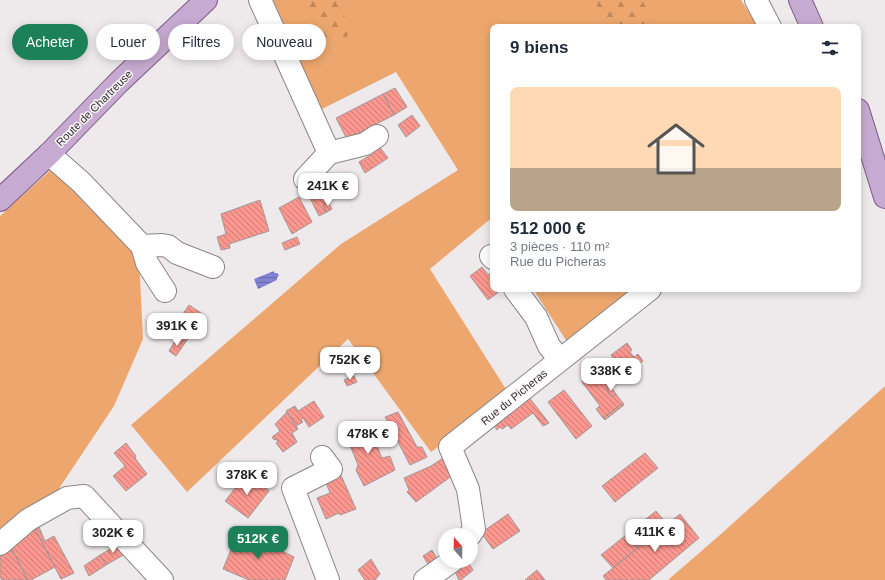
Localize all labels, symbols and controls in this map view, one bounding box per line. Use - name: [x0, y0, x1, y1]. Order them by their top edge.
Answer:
- chip: Acheter: [12, 24, 88, 60]
- chip: Louer: [96, 24, 160, 60]
- chip: Filtres: [168, 24, 234, 60]
- chip: Nouveau: [242, 24, 326, 60]
- icon: filters: [819, 37, 841, 59]
- text: 9 biens: [510, 38, 569, 57]
- street label: Route de Chartreuse: [54, 68, 134, 148]
- icon: home: [640, 113, 712, 185]
- pin: 241K €: [295, 173, 361, 207]
- text: 241K €: [307, 178, 349, 193]
- text: 512 000 €: [510, 219, 586, 238]
- text: 3 pièces · 110 m²: [510, 239, 609, 254]
- text: Rue du Picheras: [510, 254, 606, 269]
- pin: 391K €: [144, 313, 210, 347]
- text: 391K €: [156, 318, 198, 333]
- pin: 752K €: [317, 347, 383, 381]
- text: 752K €: [329, 352, 371, 367]
- pin: 338K €: [578, 358, 644, 392]
- text: 338K €: [590, 363, 632, 378]
- street label: Rue du Picheras: [479, 366, 550, 427]
- pin: 478K €: [335, 421, 401, 455]
- text: 478K €: [347, 426, 389, 441]
- pin: 378K €: [214, 462, 280, 496]
- text: 378K €: [226, 467, 268, 482]
- pin: 411K €: [622, 519, 688, 553]
- pin: 302K €: [80, 520, 146, 554]
- text: 411K €: [634, 524, 676, 539]
- text: 302K €: [92, 525, 134, 540]
- pin: 512K €: [225, 526, 291, 560]
- north arrow: [438, 528, 478, 568]
- map controls: [438, 528, 478, 568]
- text: 512K €: [237, 531, 279, 546]

